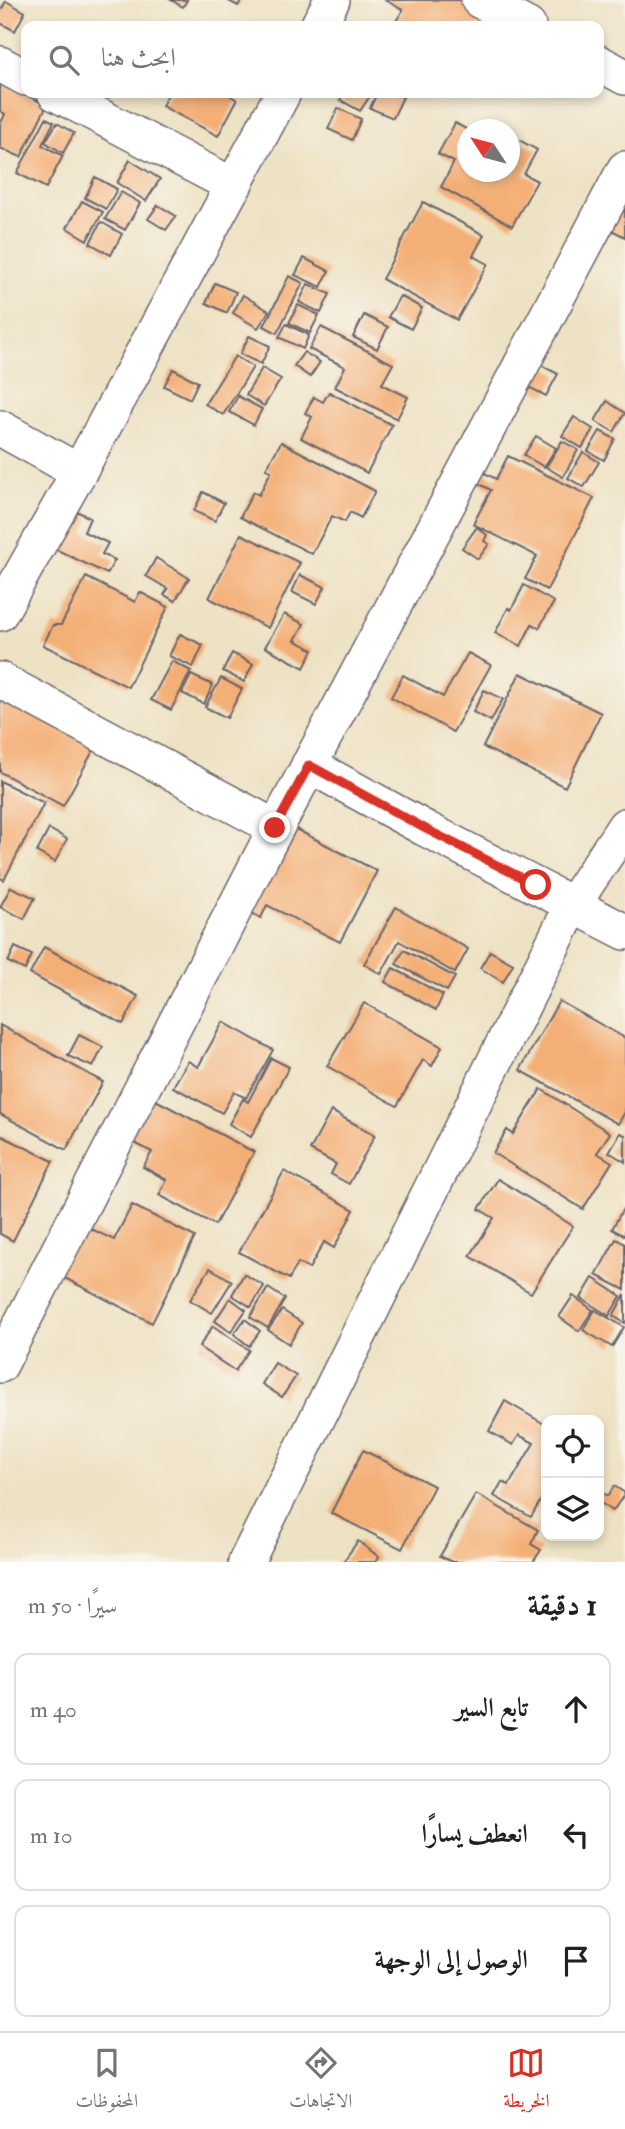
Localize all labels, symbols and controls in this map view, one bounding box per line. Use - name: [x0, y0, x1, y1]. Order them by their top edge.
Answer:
- search box: [21, 21, 604, 98]
- icon: search: [45, 41, 83, 79]
- text: ابحث هنا: [101, 42, 176, 74]
- north arrow: [457, 119, 520, 182]
- route end: [259, 812, 290, 843]
- route start: [520, 869, 551, 900]
- map controls: [541, 1415, 604, 1541]
- button: locate: [541, 1415, 604, 1478]
- button: layers: [541, 1478, 604, 1541]
- text: 1 دقيقة: [528, 1587, 597, 1624]
- text: سيرًا · 50 m: [28, 1591, 117, 1620]
- icon: ahead: [557, 1690, 595, 1728]
- text: تابع السير: [455, 1692, 528, 1724]
- text: 40 m: [30, 1695, 77, 1724]
- icon: left: [557, 1816, 595, 1854]
- text: انعطف يسارًا: [422, 1818, 528, 1850]
- text: 10 m: [30, 1821, 73, 1850]
- icon: arrive: [557, 1942, 595, 1980]
- text: الوصول إلى الوجهة: [375, 1944, 528, 1976]
- tab: المحفوظات: [75, 2044, 138, 2119]
- tab: الاتجاهات: [289, 2044, 352, 2119]
- tab: الخريطة: [503, 2044, 550, 2119]

